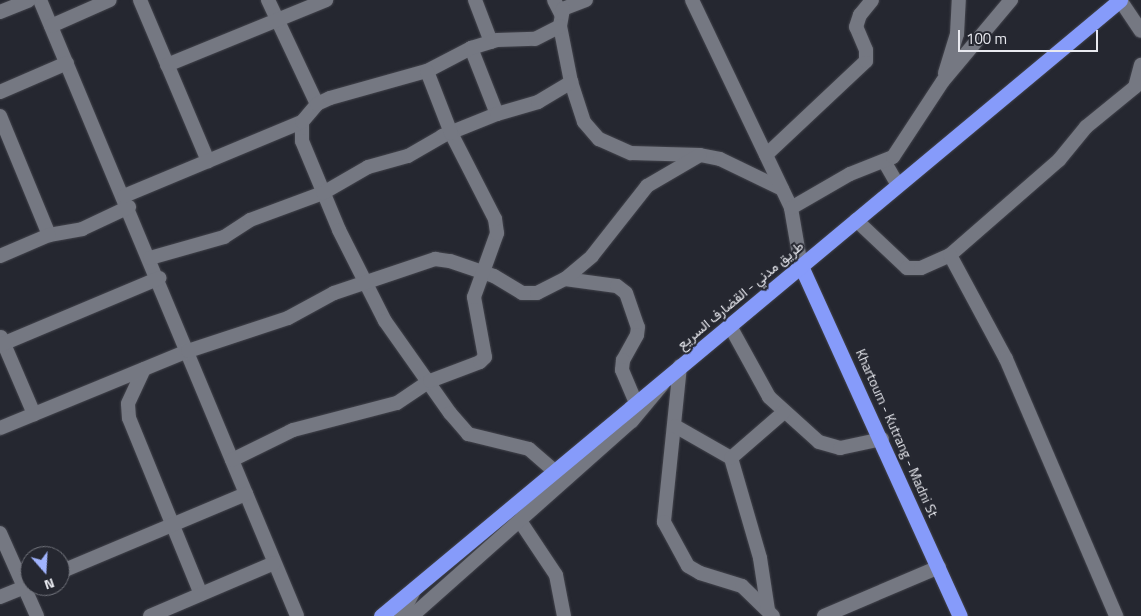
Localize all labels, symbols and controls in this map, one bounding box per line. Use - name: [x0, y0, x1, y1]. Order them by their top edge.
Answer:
- scale bar: [961, 20, 1101, 52]
- text: 100 m: [966, 27, 1007, 50]
- street label: طريق مدني - القضارف السريع: [673, 237, 807, 353]
- street label: Khartoum - Kutrang - Madni St: [852, 346, 942, 520]
- north arrow: [20, 546, 70, 596]
- text: N: [42, 573, 58, 596]

